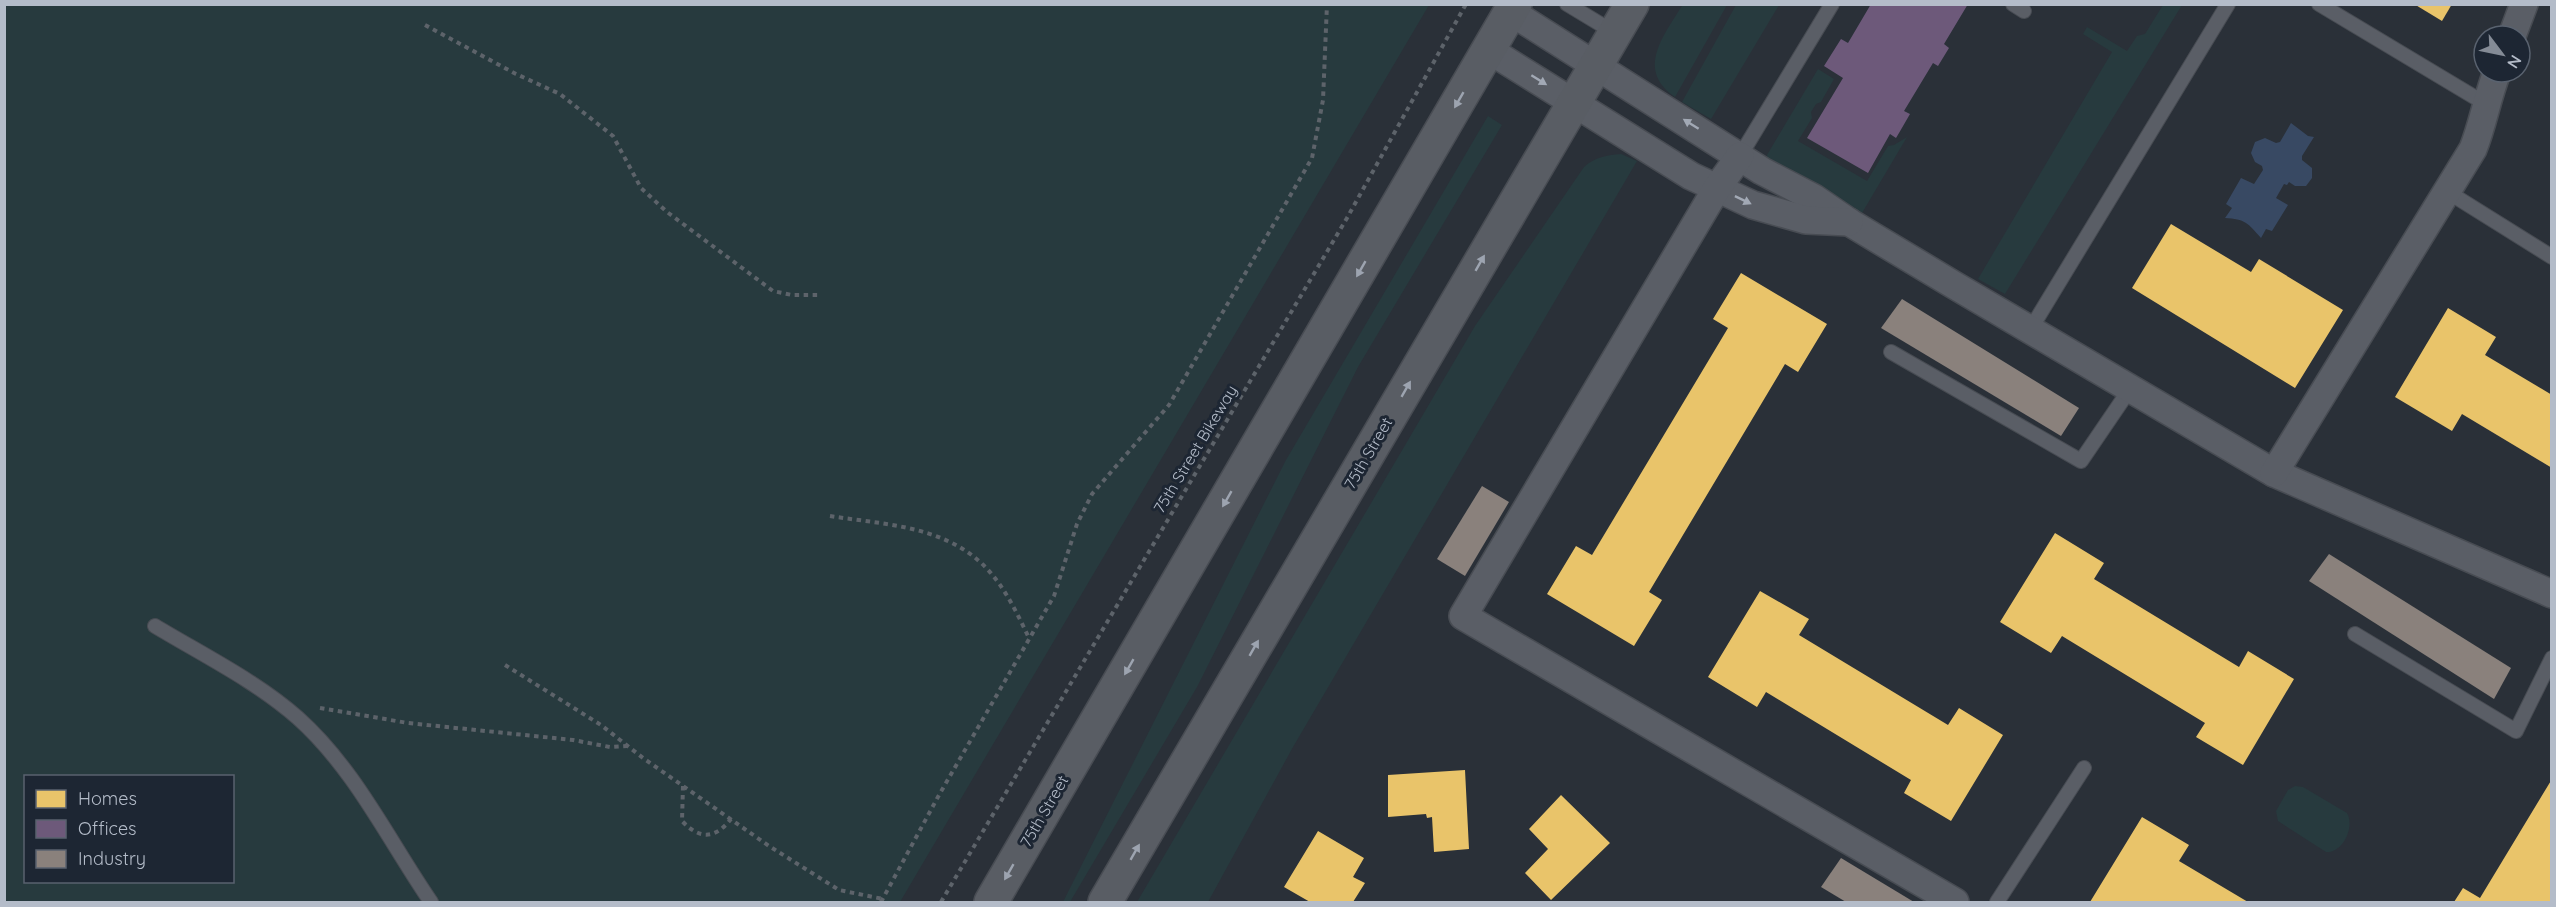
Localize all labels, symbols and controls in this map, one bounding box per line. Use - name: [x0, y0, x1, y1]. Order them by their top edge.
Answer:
- north arrow: [2472, 24, 2532, 84]
- text: N: [2503, 52, 2526, 72]
- one-way arrow: [1530, 75, 1547, 86]
- one-way arrow: [1454, 92, 1465, 108]
- one-way arrow: [1683, 119, 1699, 130]
- one-way arrow: [1734, 196, 1751, 205]
- one-way arrow: [1474, 255, 1485, 271]
- one-way arrow: [1356, 261, 1367, 277]
- one-way arrow: [1401, 380, 1411, 397]
- street label: 75th Street Bikeway: [1149, 381, 1241, 517]
- street label: 75th Street: [1339, 414, 1397, 492]
- one-way arrow: [1222, 491, 1233, 507]
- one-way arrow: [1249, 640, 1260, 656]
- one-way arrow: [1124, 659, 1134, 676]
- street label: 75th Street: [1015, 772, 1073, 850]
- legend: [24, 775, 234, 883]
- text: Homes: [78, 787, 137, 810]
- text: Offices: [78, 817, 137, 840]
- one-way arrow: [1129, 844, 1140, 860]
- text: Industry: [78, 847, 146, 870]
- one-way arrow: [1004, 864, 1014, 881]

